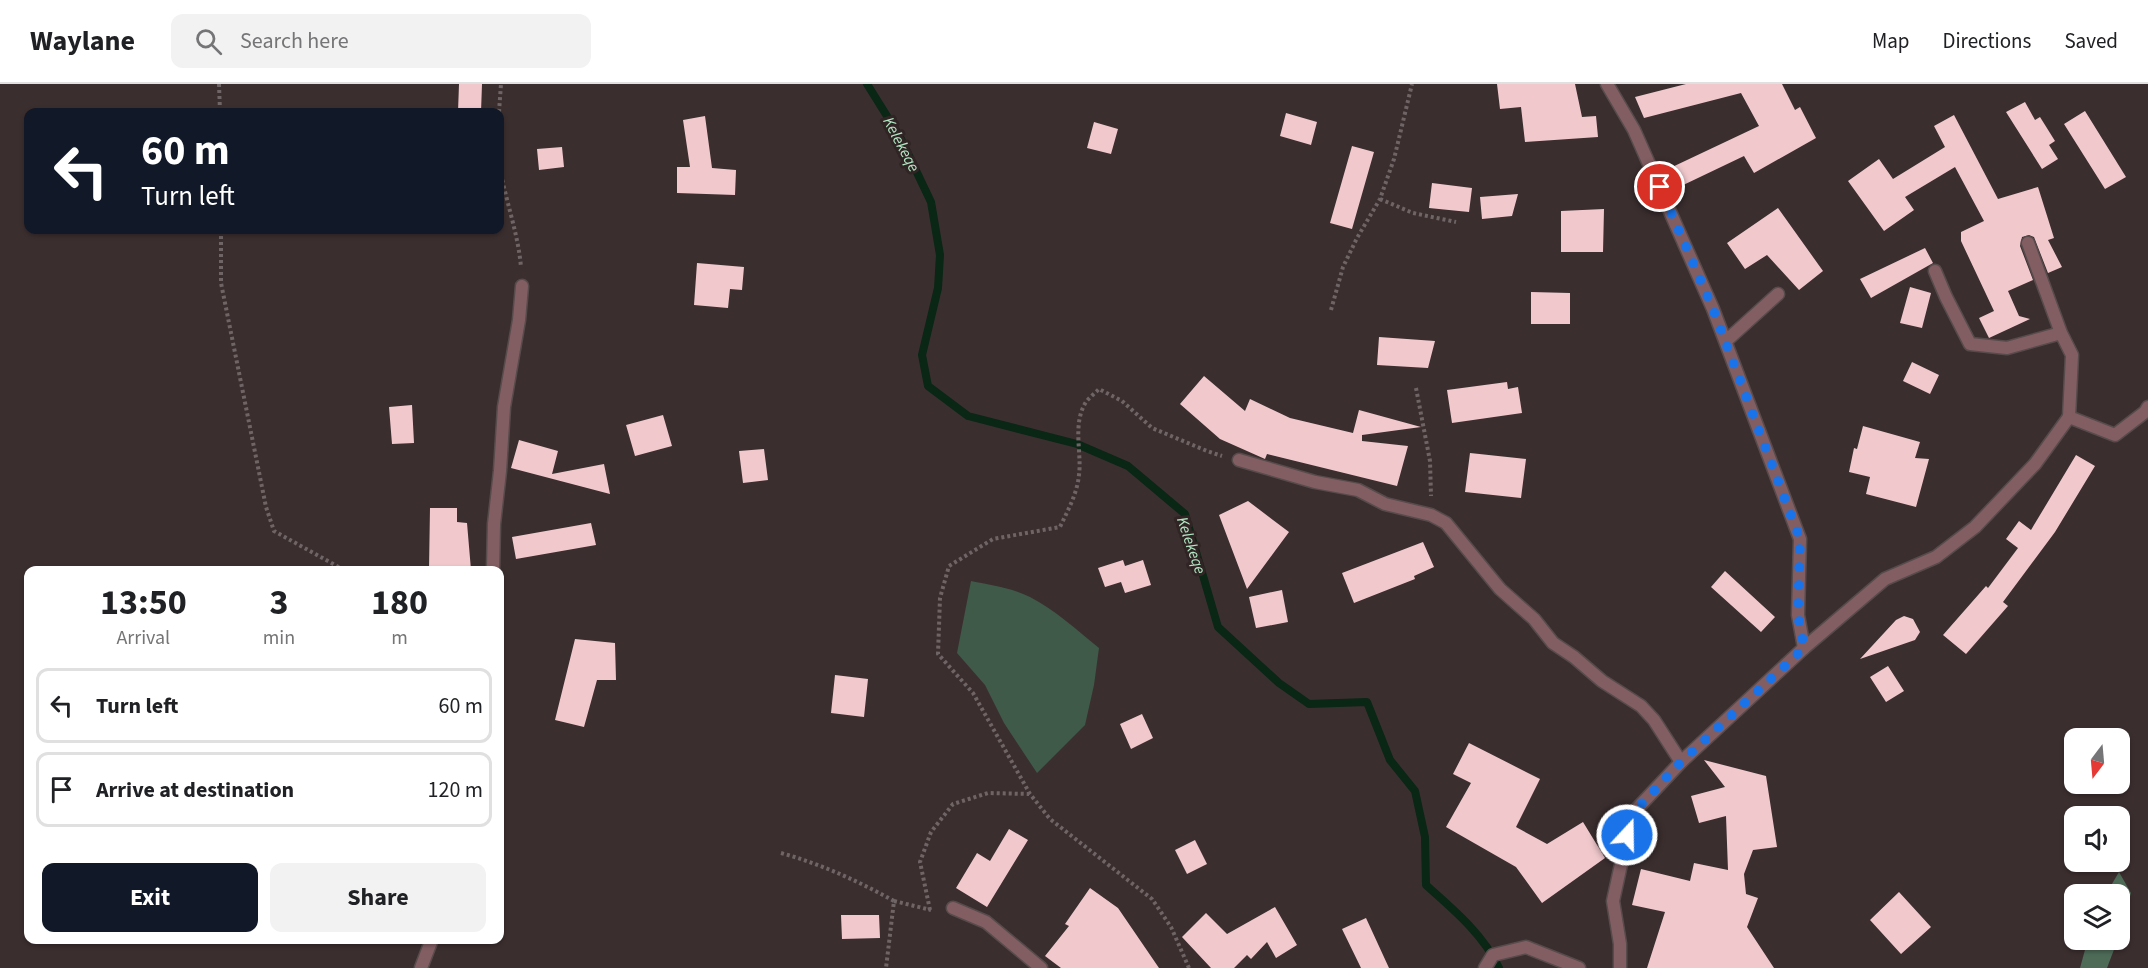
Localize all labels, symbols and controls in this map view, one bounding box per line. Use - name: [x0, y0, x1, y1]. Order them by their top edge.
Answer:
- search box: [171, 14, 591, 68]
- text: Waylane: [30, 21, 135, 61]
- icon: search: [192, 25, 225, 58]
- text: Search here: [240, 25, 349, 57]
- text: Map: [1872, 26, 1910, 56]
- text: Directions: [1943, 26, 2031, 56]
- text: Saved: [2064, 26, 2118, 56]
- water label: Kelekeqe: [877, 113, 925, 176]
- text: 60 m: [141, 121, 230, 181]
- icon: left: [42, 132, 120, 210]
- pin: [1634, 161, 1685, 212]
- icon: arrive: [1643, 170, 1676, 203]
- text: Turn left: [141, 177, 235, 216]
- water label: Kelekeqe: [1171, 514, 1211, 577]
- text: 13:50: [100, 577, 187, 628]
- text: 3: [269, 577, 288, 628]
- text: 180: [371, 577, 428, 628]
- text: Arrival: [116, 624, 170, 652]
- text: min: [263, 624, 295, 652]
- text: m: [391, 624, 408, 652]
- icon: left: [45, 689, 78, 722]
- text: Turn left: [96, 690, 178, 722]
- text: 60 m: [438, 690, 483, 722]
- north arrow: [2064, 728, 2130, 794]
- map controls: [2064, 728, 2130, 950]
- icon: arrive: [45, 773, 78, 806]
- text: Arrive at destination: [96, 774, 294, 806]
- text: 120 m: [428, 774, 483, 806]
- position arrow: [1595, 803, 1659, 867]
- button: sound: [2064, 806, 2130, 872]
- button: Exit: [42, 863, 258, 932]
- button: Share: [270, 863, 486, 932]
- button: layers: [2064, 884, 2130, 950]

